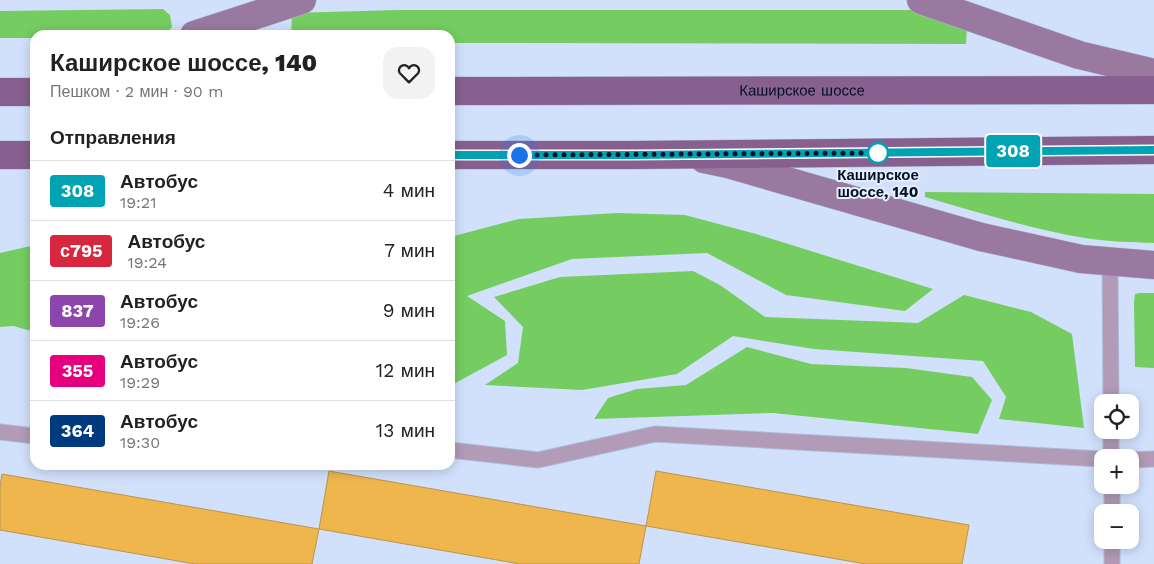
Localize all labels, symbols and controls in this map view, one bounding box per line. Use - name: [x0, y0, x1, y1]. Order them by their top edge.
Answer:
- button: heart: [383, 47, 435, 99]
- text: Каширское шоссе, 140: [50, 49, 317, 77]
- street label: Каширское шоссе: [739, 81, 865, 100]
- text: Пешком · 2 мин · 90 m: [50, 82, 223, 101]
- text: Отправления: [50, 126, 176, 149]
- line badge: 308: [984, 135, 1042, 167]
- text: 308: [996, 140, 1030, 161]
- marker: Каширское шоссе, 140: [867, 142, 889, 164]
- your location: [507, 143, 532, 168]
- place label: Каширское шоссе, 140: [837, 166, 919, 201]
- text: Автобус: [120, 170, 198, 193]
- text: 4 мин: [383, 179, 435, 202]
- text: 308: [61, 180, 94, 201]
- text: 19:21: [120, 193, 156, 212]
- text: Автобус: [127, 230, 205, 253]
- text: 7 мин: [384, 239, 435, 262]
- text: с795: [60, 240, 102, 261]
- text: 19:24: [127, 253, 167, 272]
- text: Автобус: [120, 290, 198, 313]
- text: 9 мин: [383, 299, 435, 322]
- text: 837: [61, 300, 94, 321]
- text: 19:26: [120, 313, 160, 332]
- text: Автобус: [120, 350, 198, 373]
- text: 12 мин: [376, 359, 435, 382]
- text: 355: [62, 360, 93, 381]
- text: 19:29: [120, 373, 160, 392]
- map controls: [1094, 394, 1139, 549]
- button: locate: [1094, 394, 1139, 439]
- text: Автобус: [120, 410, 198, 433]
- text: 13 мин: [376, 419, 435, 442]
- text: 364: [61, 420, 94, 441]
- text: 19:30: [120, 433, 160, 452]
- button: +: [1094, 449, 1139, 494]
- button: −: [1094, 504, 1139, 549]

